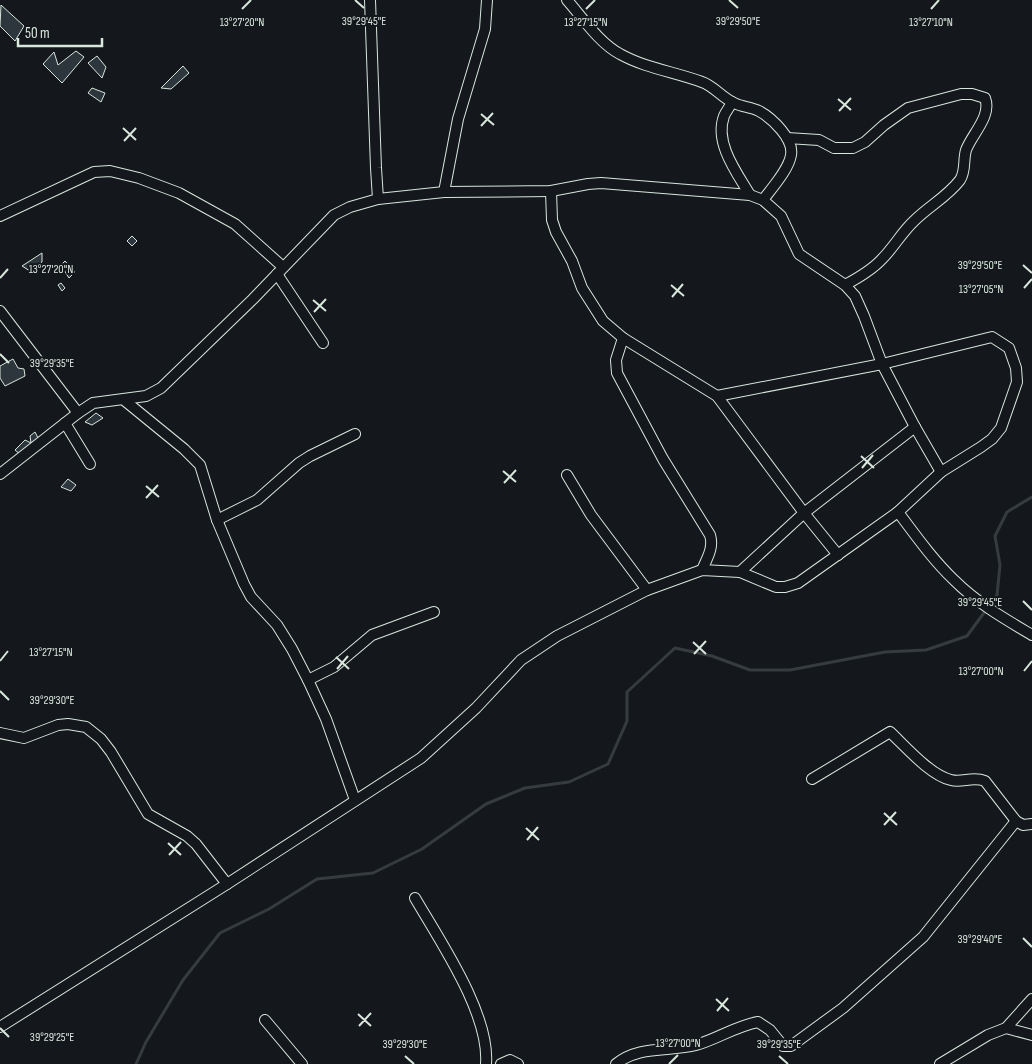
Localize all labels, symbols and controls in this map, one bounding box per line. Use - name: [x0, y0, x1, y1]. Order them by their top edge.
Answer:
- text: 39°29'45"E: [342, 14, 386, 29]
- text: 39°29'50"E: [716, 14, 760, 29]
- scale bar: [18, 15, 101, 47]
- text: 13°27'20"N: [220, 15, 264, 30]
- text: 13°27'15"N: [564, 15, 608, 30]
- text: 13°27'10"N: [909, 15, 953, 30]
- text: 50 m: [25, 24, 50, 43]
- text: 39°29'50"E: [958, 258, 1002, 273]
- text: 13°27'20"N: [29, 262, 73, 277]
- text: 13°27'05"N: [959, 282, 1003, 297]
- text: 39°29'35"E: [30, 356, 74, 371]
- text: 39°29'45"E: [958, 595, 1002, 610]
- text: 13°27'15"N: [29, 645, 73, 660]
- text: 13°27'00"N: [958, 664, 1004, 679]
- text: 39°29'30"E: [30, 693, 74, 708]
- text: 39°29'40"E: [958, 932, 1002, 947]
- text: 39°29'25"E: [30, 1030, 74, 1045]
- text: 13°27'00"N: [655, 1036, 701, 1051]
- text: 39°29'30"E: [383, 1037, 427, 1052]
- text: 39°29'35"E: [757, 1037, 801, 1052]

